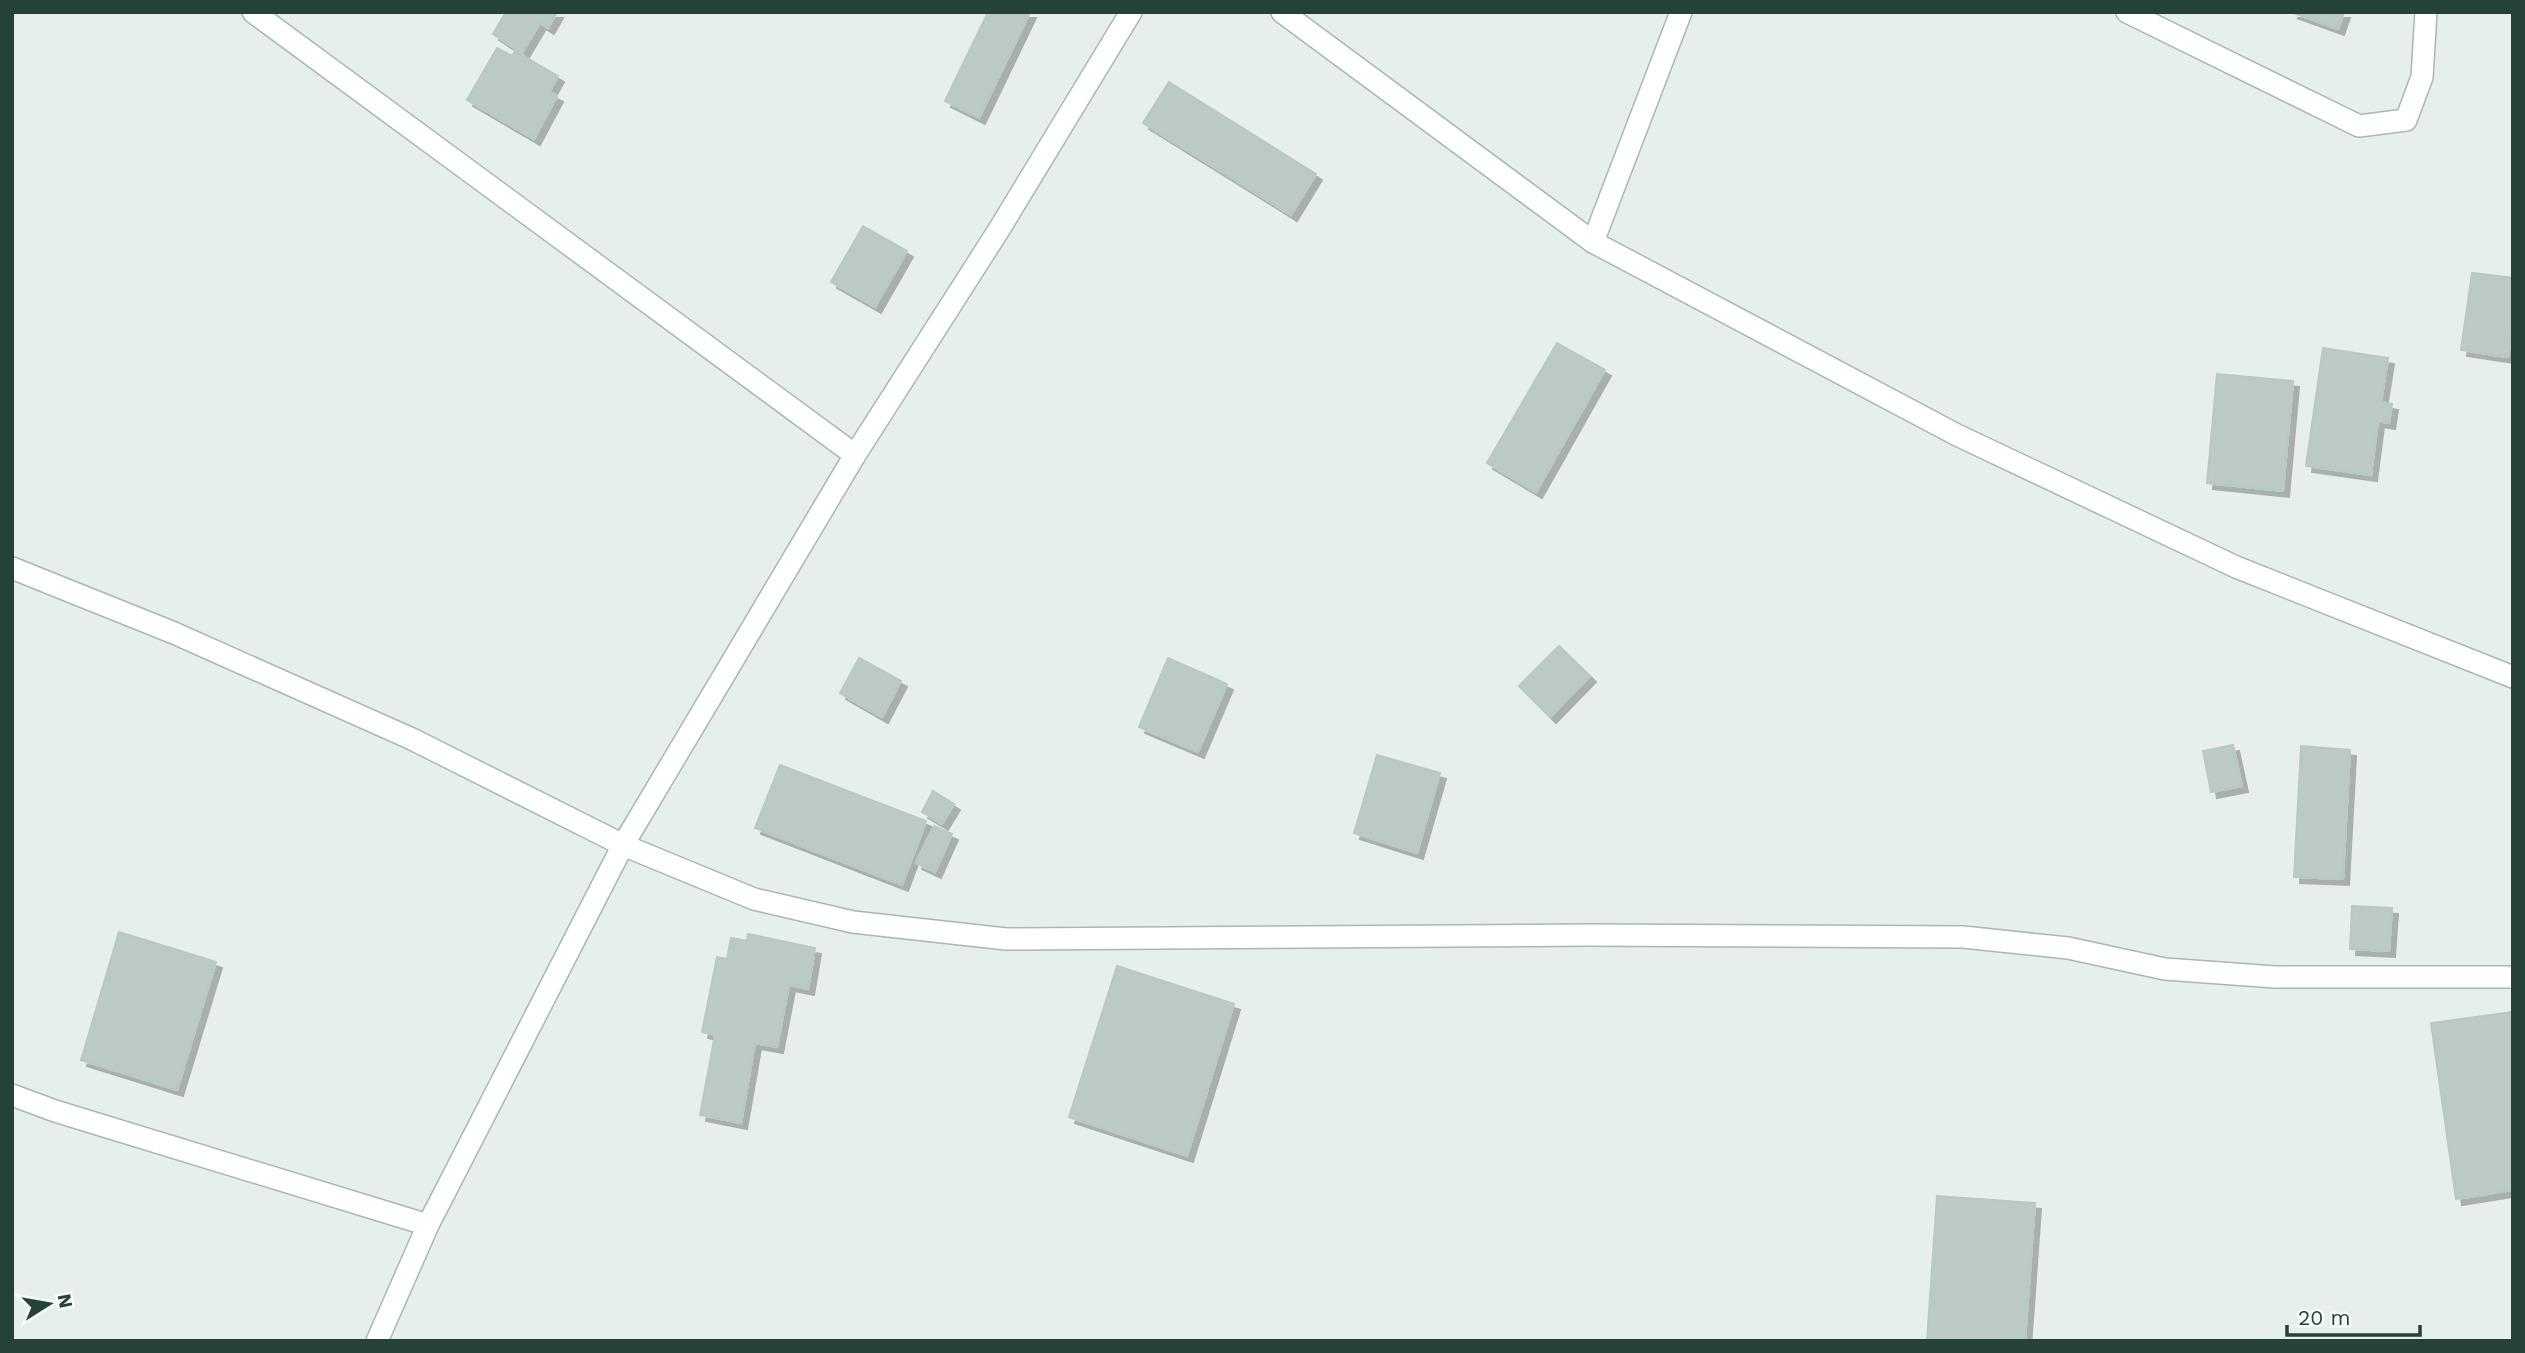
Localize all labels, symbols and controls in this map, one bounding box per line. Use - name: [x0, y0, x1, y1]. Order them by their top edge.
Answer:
- north arrow: [14, 1269, 84, 1339]
- text: N: [53, 1292, 78, 1310]
- scale bar: [2287, 1294, 2420, 1338]
- text: 20 m: [2298, 1305, 2350, 1330]

